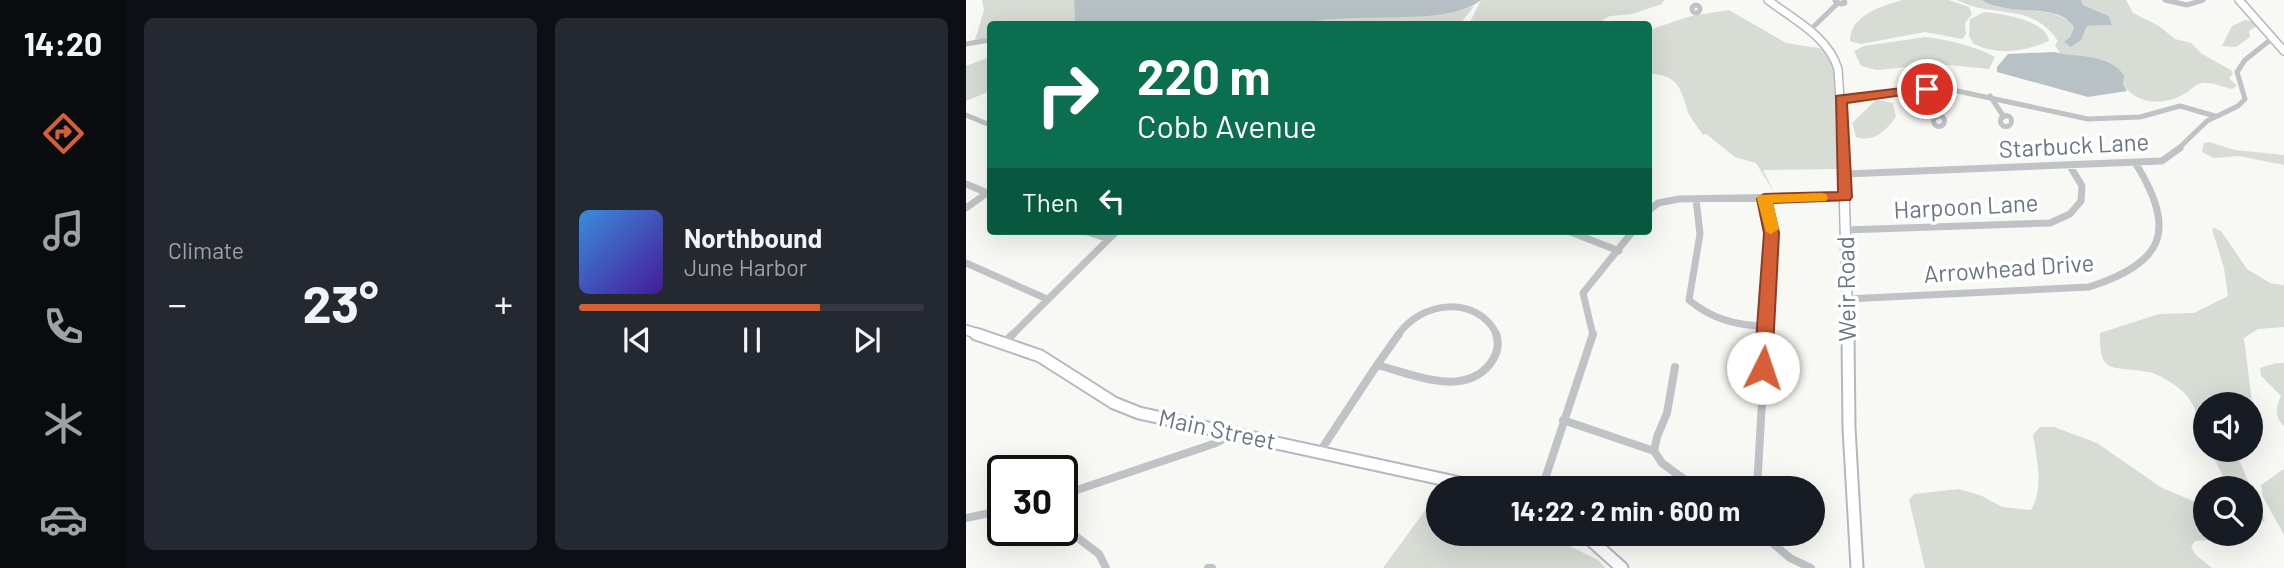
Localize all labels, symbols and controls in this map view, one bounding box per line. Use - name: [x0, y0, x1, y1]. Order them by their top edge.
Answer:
- text: 14:20: [24, 24, 102, 62]
- text: 220 m: [1137, 46, 1271, 105]
- icon: right: [1022, 49, 1113, 140]
- pin: [1897, 59, 1957, 119]
- icon: arrive: [1908, 70, 1946, 108]
- text: Cobb Avenue: [1137, 106, 1317, 144]
- icon: directions: [39, 109, 88, 158]
- street label: Starbuck Lane: [1998, 126, 2150, 163]
- icon: left: [1093, 182, 1131, 220]
- text: Then: [1022, 186, 1079, 217]
- street label: Harpoon Lane: [1893, 187, 2039, 224]
- icon: music: [39, 206, 88, 255]
- text: Northbound: [684, 222, 822, 253]
- text: Climate: [168, 236, 244, 264]
- street label: Weir Road: [1830, 236, 1861, 342]
- street label: Arrowhead Drive: [1923, 247, 2095, 288]
- text: June Harbor: [684, 253, 807, 281]
- text: 23°: [302, 271, 379, 333]
- text: −: [168, 280, 187, 326]
- text: +: [494, 280, 513, 326]
- icon: phone: [39, 302, 88, 351]
- icon: previous: [618, 321, 656, 359]
- icon: pause: [733, 321, 771, 359]
- icon: next: [848, 321, 886, 359]
- position arrow: [1726, 331, 1800, 405]
- map controls: [2193, 392, 2263, 546]
- button: sound: [2193, 392, 2263, 462]
- icon: climate: [39, 399, 88, 448]
- street label: Main Street: [1156, 402, 1278, 455]
- speed limit sign: 30: [987, 455, 1078, 546]
- button: search: [2193, 476, 2263, 546]
- icon: car: [39, 495, 88, 544]
- text: 14:22 · 2 min · 600 m: [1511, 495, 1740, 526]

